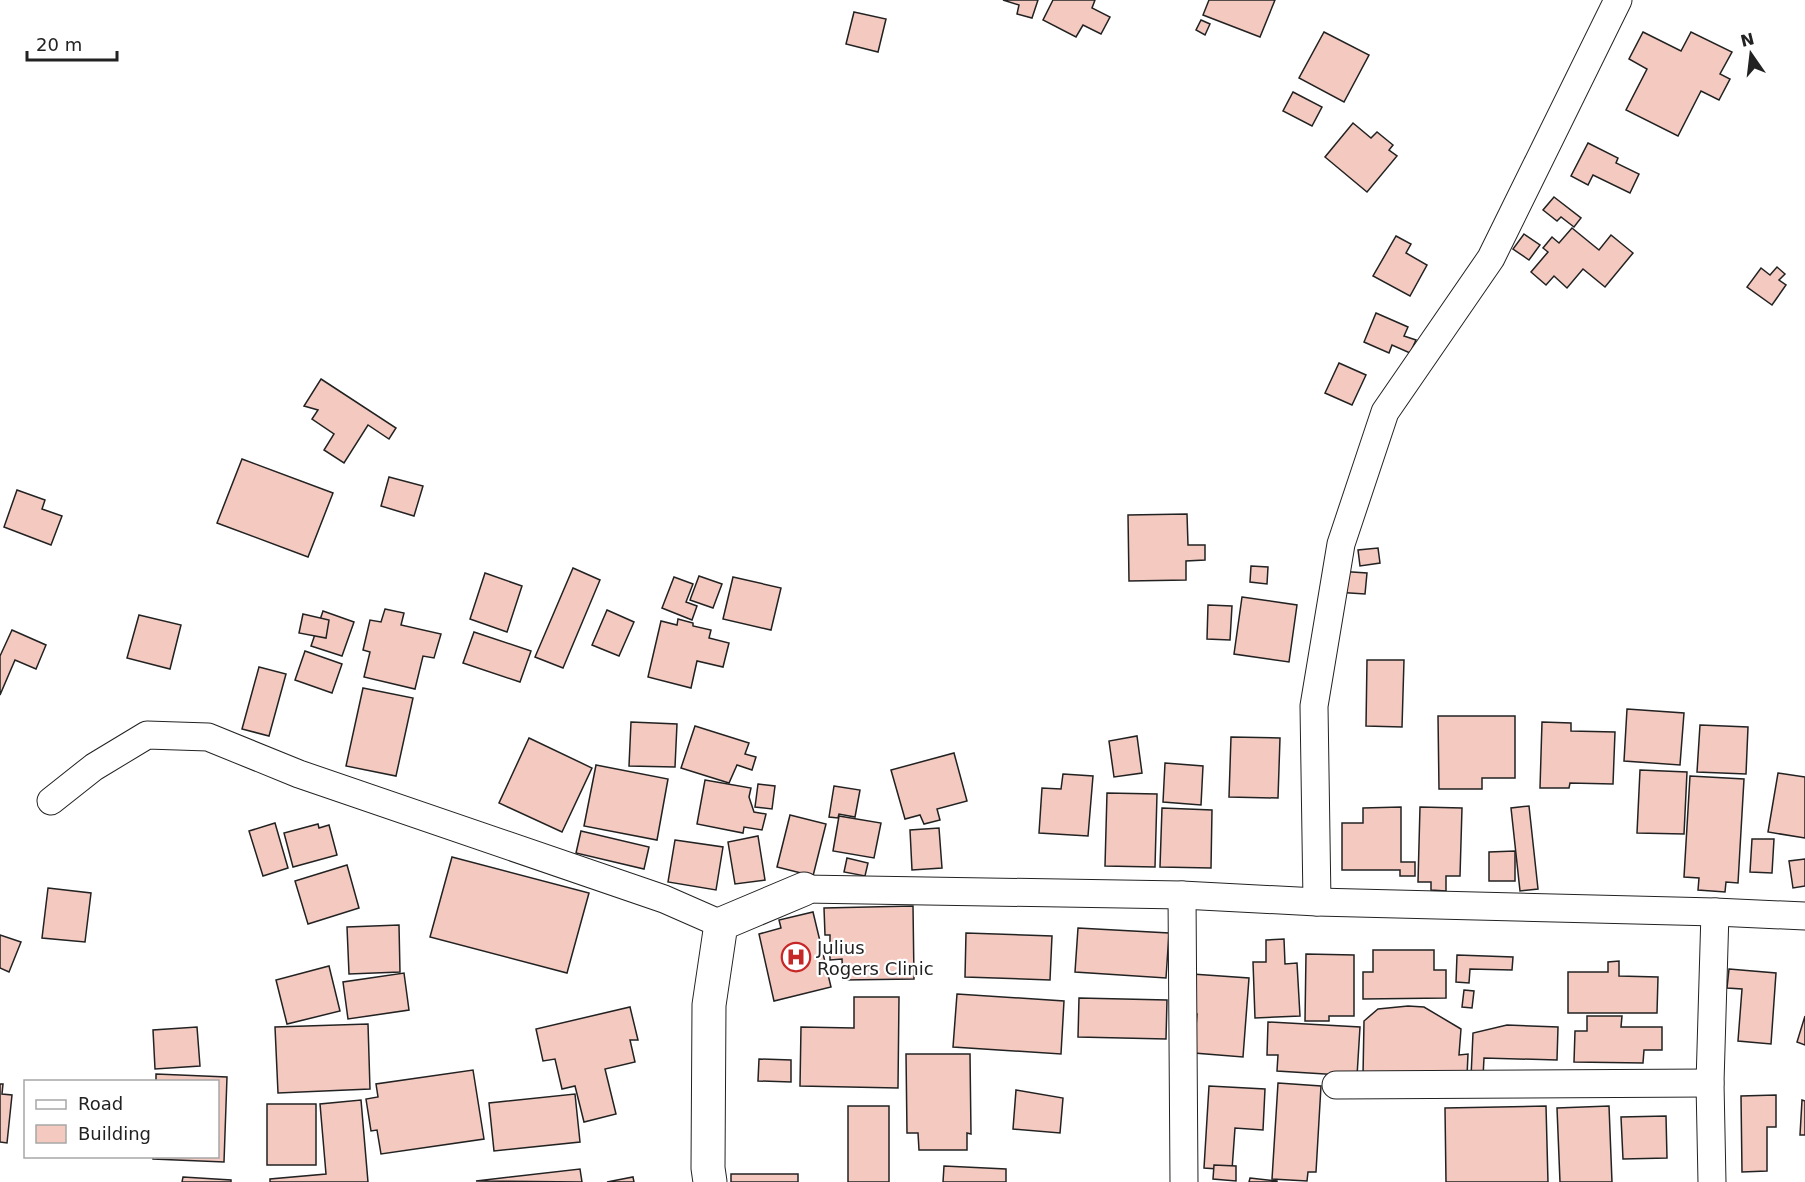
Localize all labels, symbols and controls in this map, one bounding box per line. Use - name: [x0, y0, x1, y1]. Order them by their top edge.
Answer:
- scale bar: [27, 24, 117, 62]
- north arrow: [1721, 24, 1781, 84]
- text: N: [1739, 29, 1756, 51]
- text: 20 m: [36, 34, 82, 55]
- place label: Julius Rogers Clinic: [816, 937, 934, 979]
- hospital icon: Julius Rogers Clinic: [780, 941, 812, 973]
- legend: [24, 1080, 219, 1158]
- text: Road: [78, 1093, 123, 1114]
- text: Building: [78, 1123, 151, 1144]

